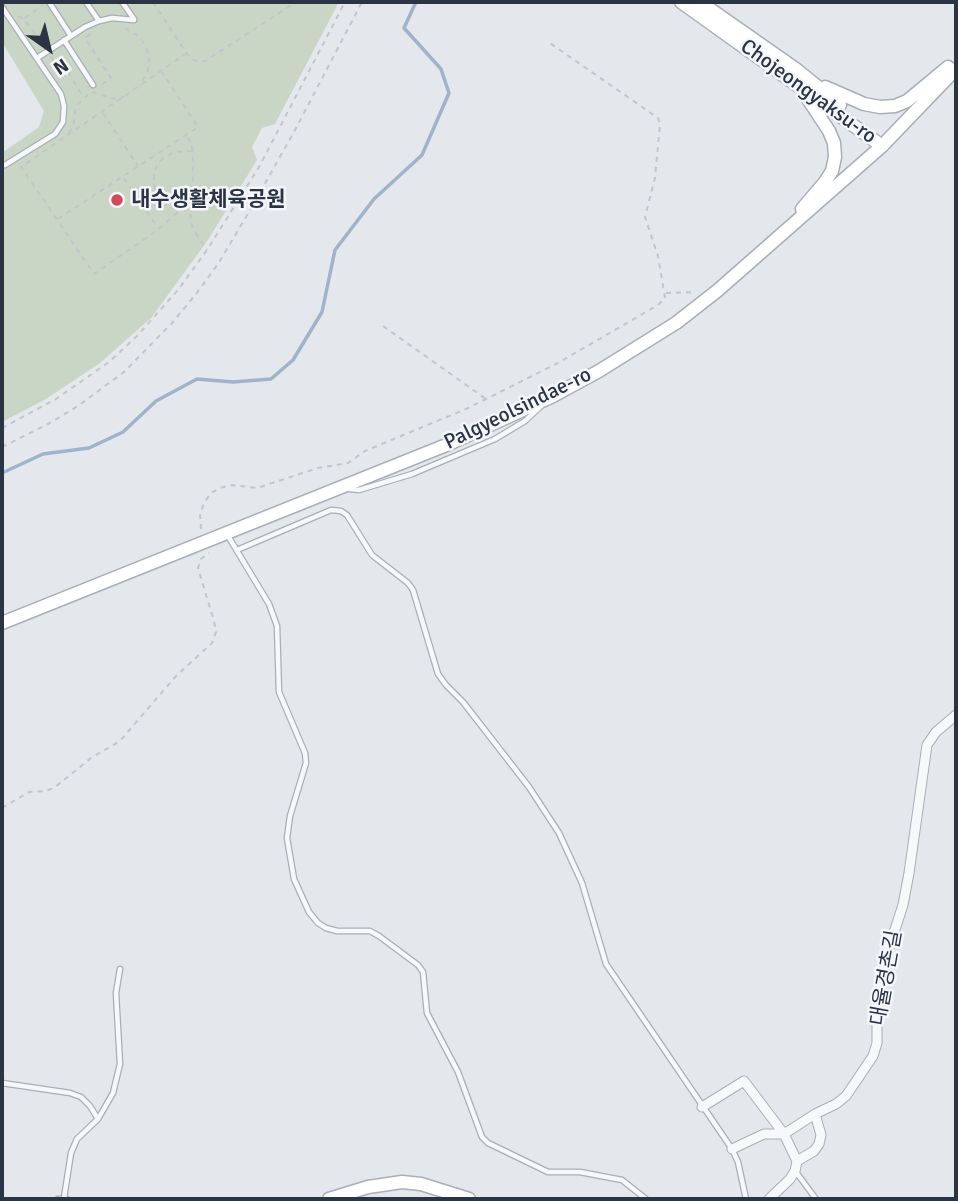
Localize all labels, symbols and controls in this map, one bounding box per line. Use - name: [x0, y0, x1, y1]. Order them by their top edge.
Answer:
- north arrow: [14, 14, 84, 84]
- street label: Chojeongyaksu-ro: [735, 34, 881, 150]
- text: N: [49, 53, 73, 80]
- place label: 내수생활체육공원: [131, 187, 286, 213]
- marker: 내수생활체육공원: [109, 192, 125, 208]
- street label: Palgyeolsindae-ro: [440, 362, 596, 456]
- street label: 대율경촌길: [866, 928, 908, 1028]

